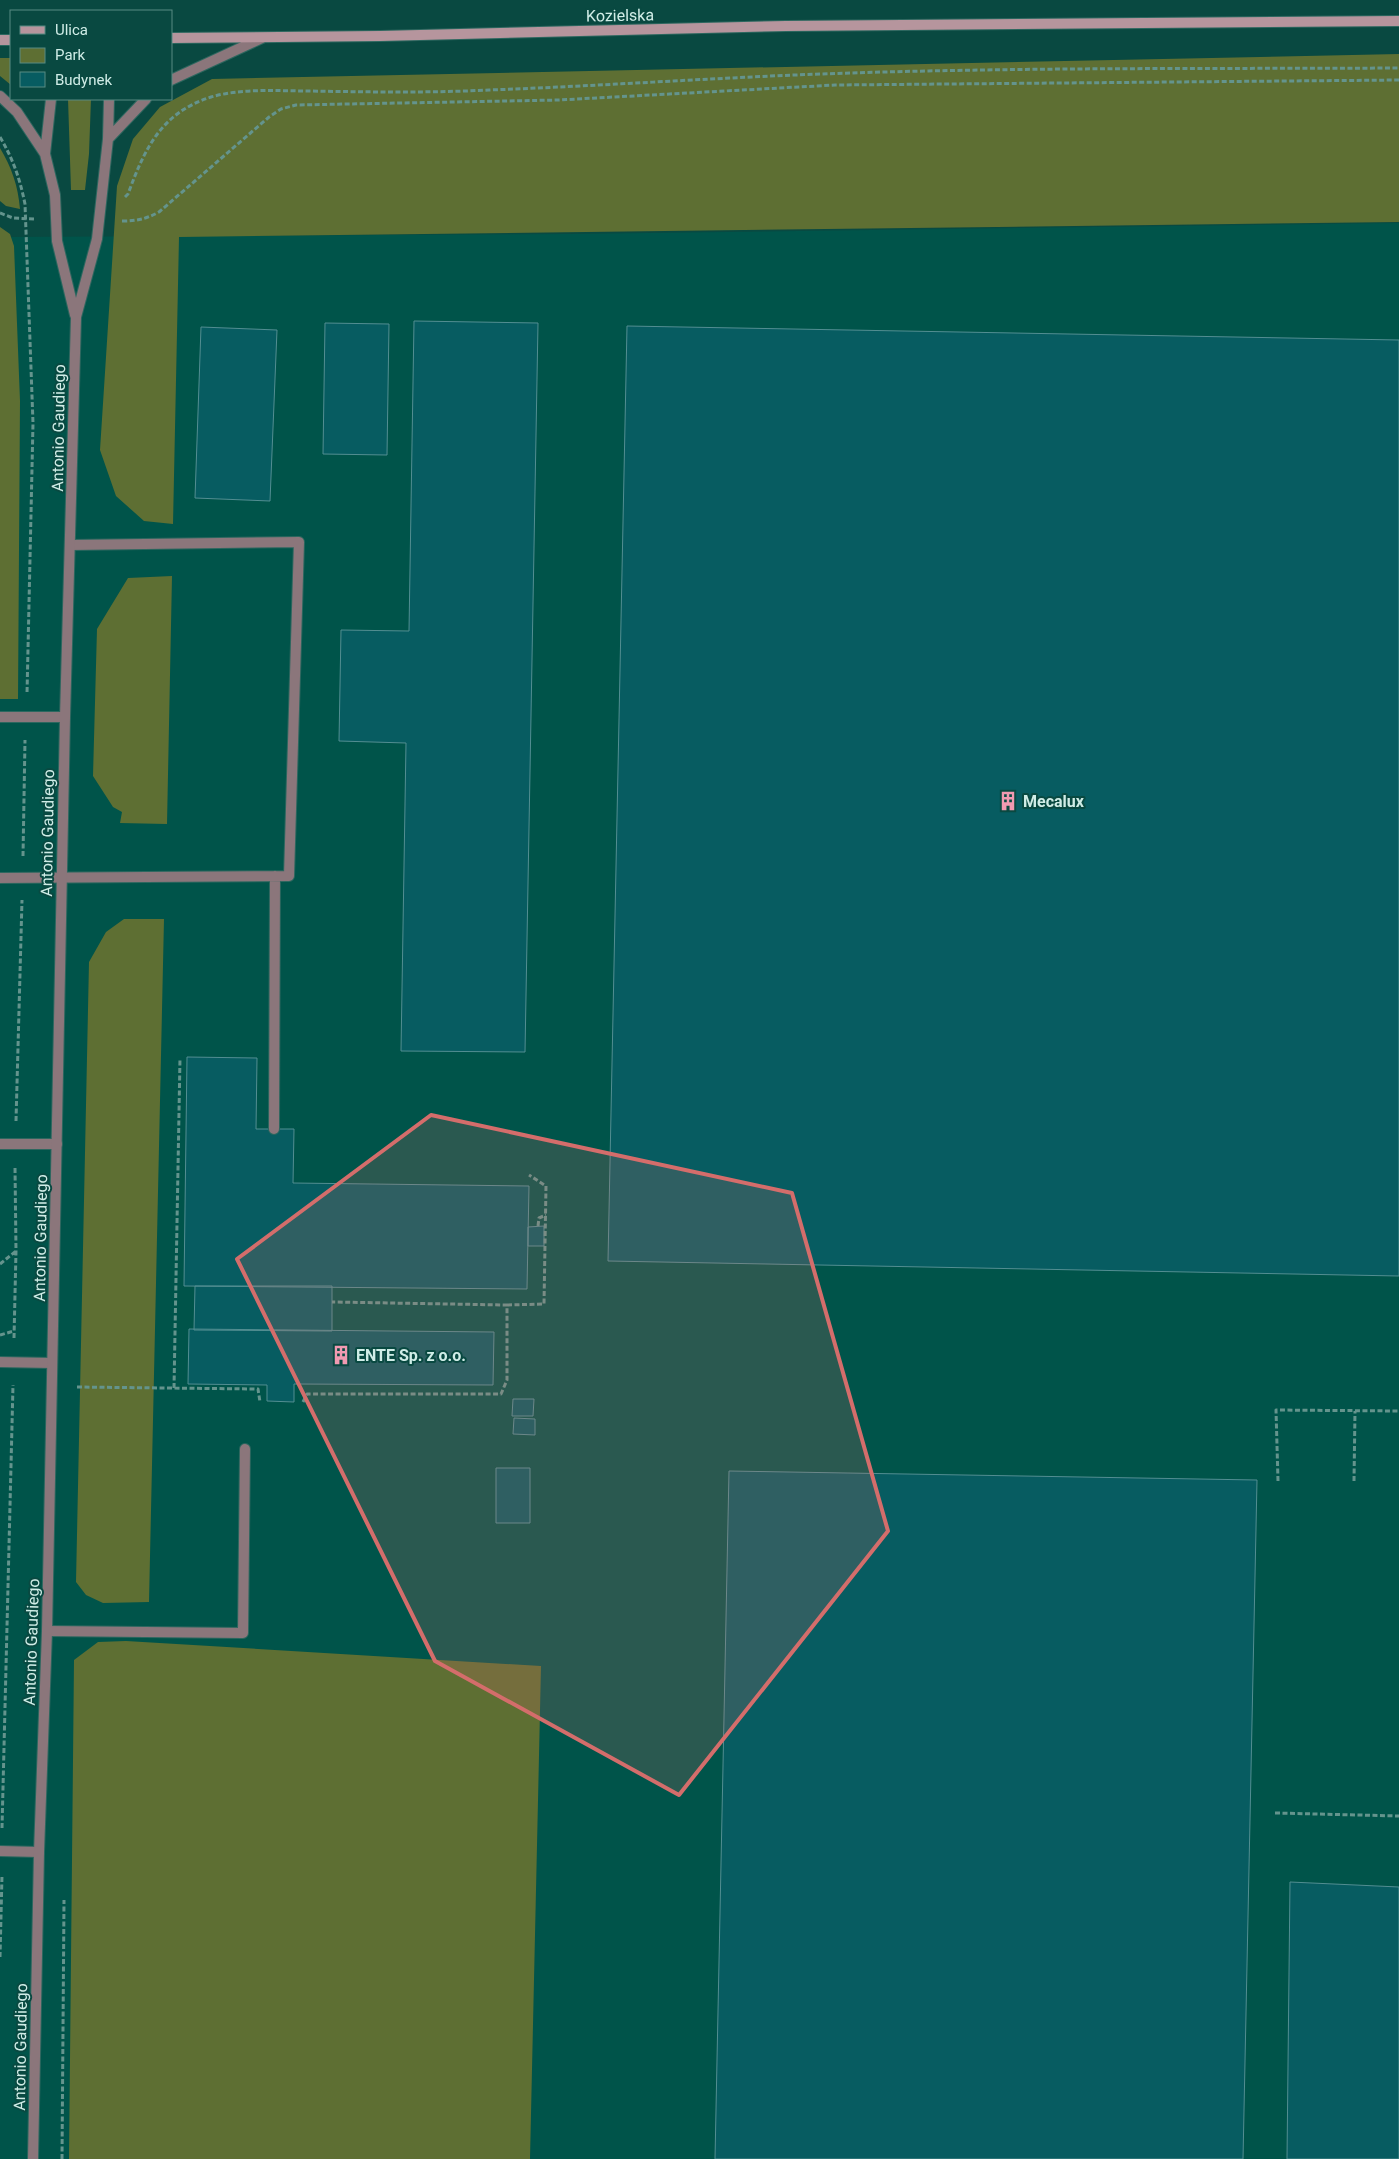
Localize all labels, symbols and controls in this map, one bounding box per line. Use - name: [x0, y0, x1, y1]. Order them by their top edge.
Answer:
- street label: Kozielska: [586, 5, 654, 26]
- legend: [10, 10, 172, 100]
- text: Ulica: [55, 21, 88, 39]
- text: Park: [55, 46, 86, 64]
- text: Budynek: [55, 71, 112, 89]
- street label: Antonio Gaudiego: [48, 364, 69, 492]
- street label: Antonio Gaudiego: [37, 769, 58, 897]
- building icon: Mecalux: [997, 790, 1019, 812]
- place label: Mecalux: [1023, 792, 1085, 811]
- street label: Antonio Gaudiego: [30, 1174, 51, 1302]
- building icon: ENTE Sp. z o.o.: [330, 1344, 352, 1366]
- place label: ENTE Sp. z o.o.: [356, 1346, 466, 1365]
- street label: Antonio Gaudiego: [20, 1578, 43, 1706]
- street label: Antonio Gaudiego: [10, 1983, 31, 2111]

